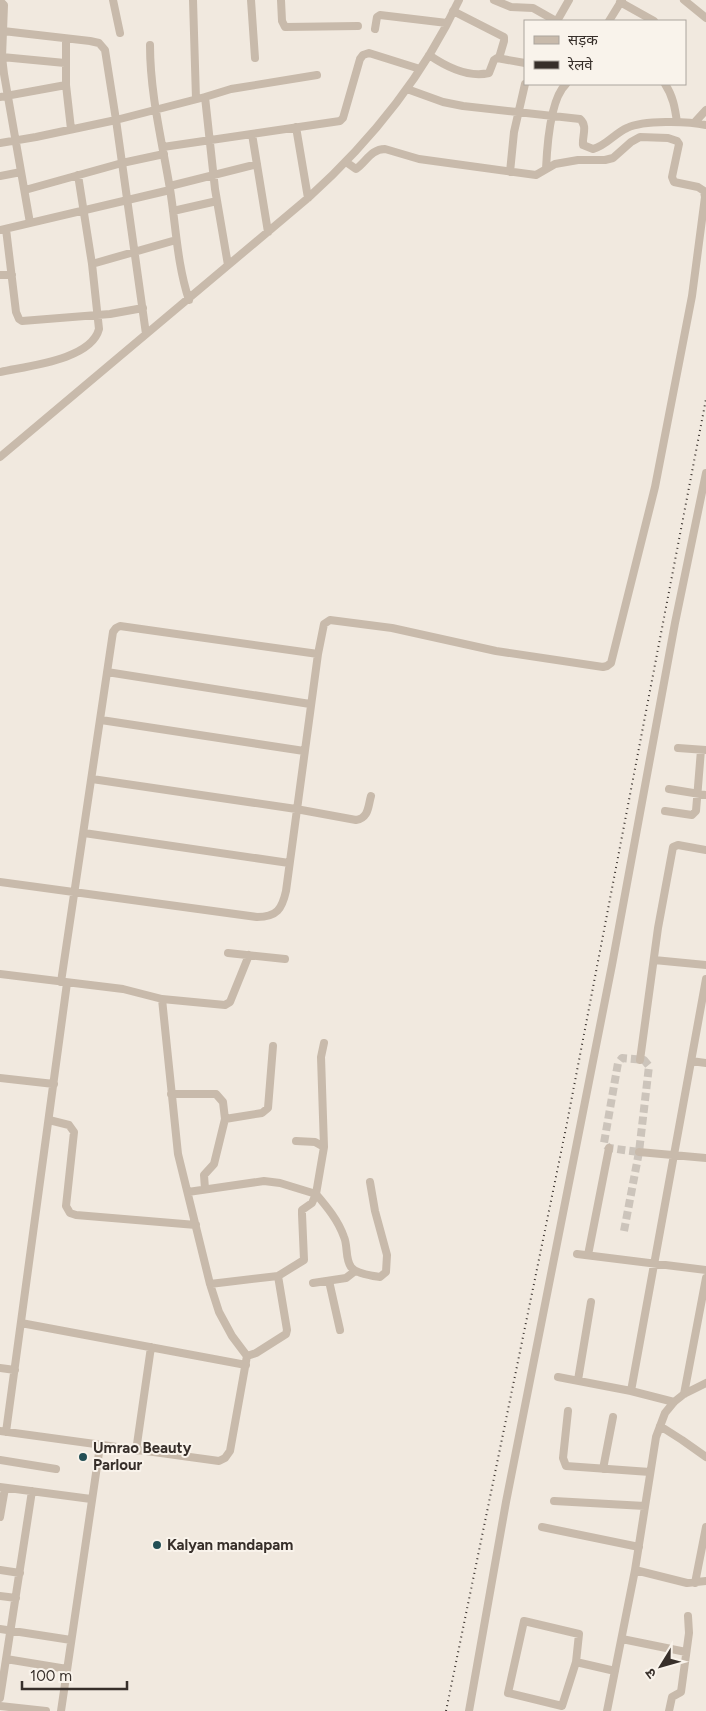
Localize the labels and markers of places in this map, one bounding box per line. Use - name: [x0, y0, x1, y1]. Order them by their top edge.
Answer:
- place label: Umrao Beauty Parlour: [93, 1439, 192, 1474]
- marker: Umrao Beauty Parlour: [77, 1451, 89, 1463]
- place label: Kalyan mandapam: [167, 1536, 293, 1554]
- marker: Kalyan mandapam: [151, 1539, 163, 1551]

